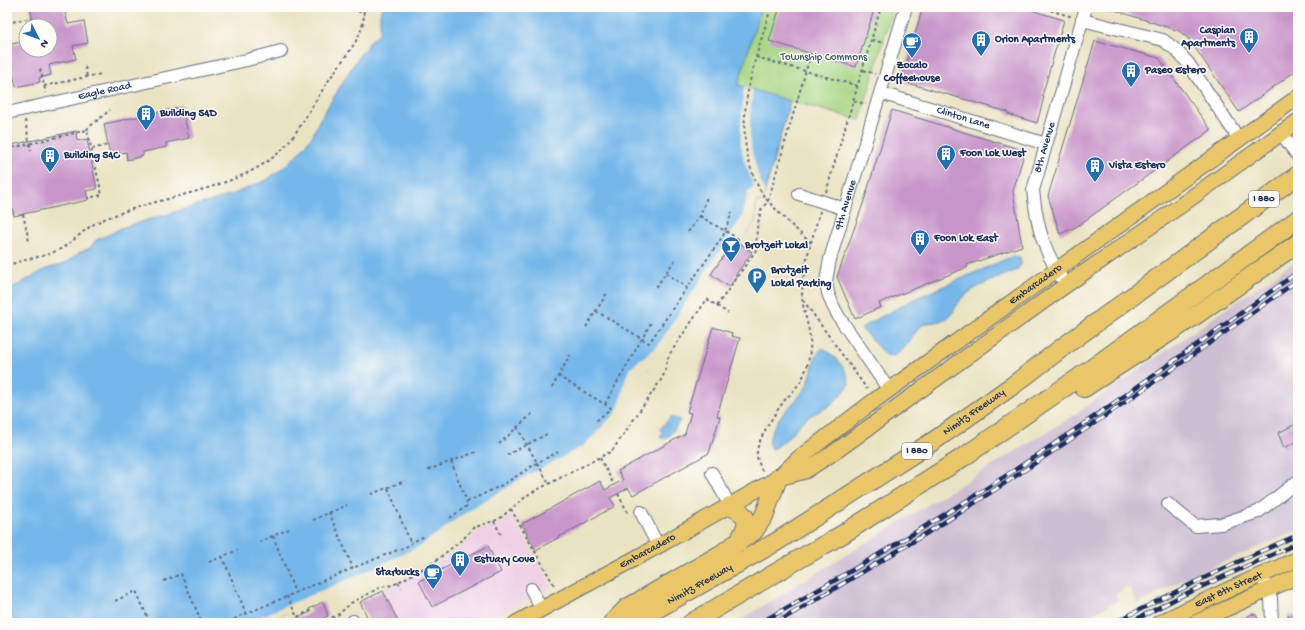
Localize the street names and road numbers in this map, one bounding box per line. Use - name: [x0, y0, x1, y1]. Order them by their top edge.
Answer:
- street label: Eagle Road: [77, 79, 134, 103]
- street label: Clinton Lane: [935, 105, 992, 132]
- street label: 8th Avenue: [1032, 121, 1058, 174]
- street label: 9th Avenue: [833, 178, 860, 232]
- road number: I 880: [1249, 191, 1279, 207]
- street label: Embarcadero: [1007, 262, 1065, 308]
- street label: Nimitz Freeway: [941, 386, 1008, 438]
- road number: I 880: [902, 443, 932, 459]
- street label: Embarcadero: [618, 531, 678, 572]
- street label: Nimitz Freeway: [665, 561, 735, 608]
- street label: East 8th Street: [1193, 569, 1265, 611]

